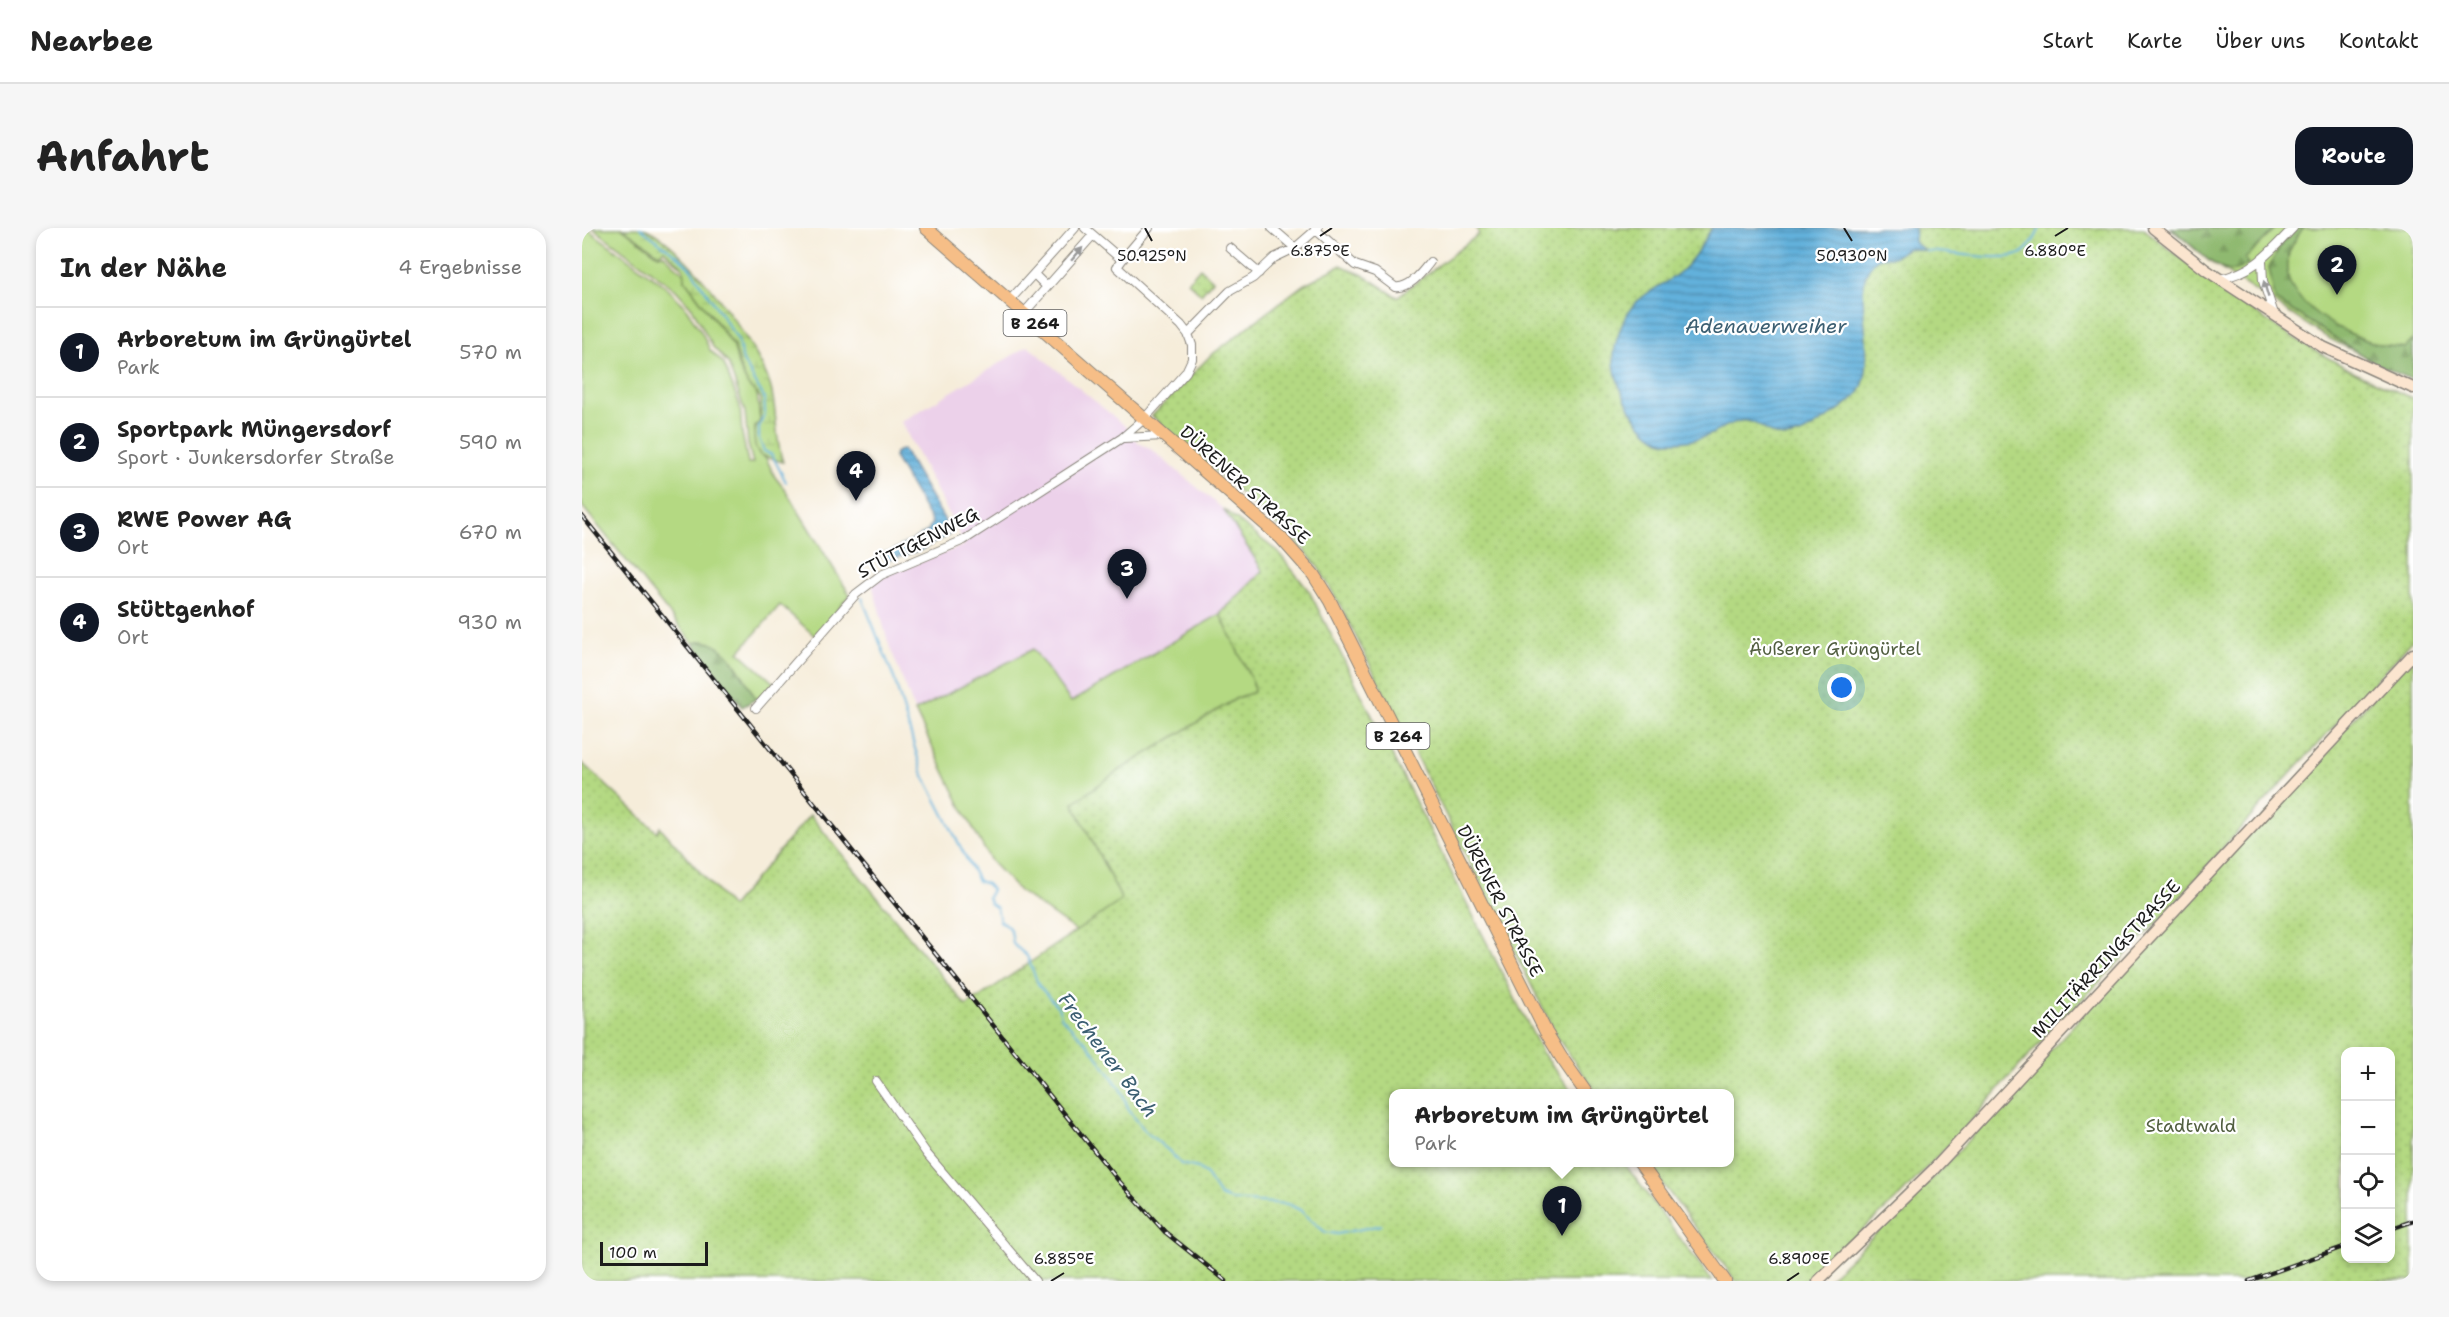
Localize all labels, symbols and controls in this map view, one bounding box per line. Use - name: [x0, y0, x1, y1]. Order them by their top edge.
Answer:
- text: Nearbee: [30, 22, 153, 60]
- text: Start: [2043, 27, 2094, 55]
- text: Karte: [2127, 27, 2183, 55]
- text: Über uns: [2216, 27, 2306, 55]
- text: Kontakt: [2339, 27, 2419, 55]
- button: Route: [2295, 127, 2413, 185]
- text: Anfahrt: [36, 128, 209, 184]
- text: 6.875°E: [1290, 241, 1350, 261]
- text: 6.880°E: [2024, 241, 2086, 261]
- pin: 2: [2318, 245, 2356, 295]
- one-way arrow: [1070, 246, 1084, 261]
- text: 50.925°N: [1117, 246, 1187, 266]
- text: 50.930°N: [1817, 246, 1887, 266]
- text: In der Nähe: [60, 250, 227, 285]
- text: 4 Ergebnisse: [398, 254, 522, 280]
- one-way arrow: [2261, 280, 2270, 298]
- road number: B 264: [1004, 310, 1066, 336]
- water label: Adenauerweiher: [1685, 313, 1847, 339]
- text: Arboretum im Grüngürtel: [117, 325, 411, 354]
- text: 1: [75, 339, 84, 365]
- text: 570 m: [459, 339, 522, 365]
- text: Park: [117, 354, 160, 380]
- text: Sportpark Müngersdorf: [117, 415, 391, 444]
- street label: DÜRENER STRASSE: [1175, 420, 1315, 550]
- text: 2: [73, 429, 87, 455]
- text: 590 m: [459, 429, 522, 455]
- text: Sport · Junkersdorfer Straße: [117, 444, 395, 470]
- pin: 4: [836, 452, 876, 501]
- street label: STÜTTGENWEG: [853, 502, 983, 584]
- text: RWE Power AG: [117, 505, 291, 534]
- text: 3: [73, 519, 87, 545]
- text: 670 m: [459, 519, 522, 545]
- text: Ort: [117, 534, 149, 560]
- pin: 3: [1108, 550, 1146, 599]
- text: Stüttgenhof: [117, 595, 255, 624]
- text: 4: [73, 609, 87, 635]
- text: 930 m: [457, 609, 522, 635]
- text: Ort: [117, 624, 149, 650]
- park label: Äußerer Grüngürtel: [1749, 637, 1922, 661]
- your location: [1827, 673, 1856, 702]
- road number: B 264: [1366, 723, 1430, 749]
- street label: DÜRENER STRASSE: [1451, 821, 1549, 981]
- street label: MILITÄRRINGSTRASSE: [2026, 875, 2186, 1043]
- water label: Frechener Bach: [1053, 987, 1163, 1123]
- map controls: [2341, 1047, 2395, 1263]
- button: +: [2341, 1047, 2395, 1101]
- popup: [1389, 1089, 1734, 1167]
- text: Arboretum im Grüngürtel: [1414, 1101, 1709, 1130]
- button: −: [2341, 1101, 2395, 1155]
- park label: Stadtwald: [2146, 1114, 2236, 1138]
- text: Park: [1414, 1130, 1457, 1156]
- button: locate: [2341, 1155, 2395, 1209]
- pin: 1: [1542, 1186, 1582, 1236]
- button: layers: [2341, 1209, 2395, 1263]
- scale bar: [600, 1239, 708, 1266]
- text: 100 m: [609, 1242, 657, 1263]
- text: 6.885°E: [1034, 1249, 1094, 1269]
- text: 6.890°E: [1768, 1249, 1830, 1269]

